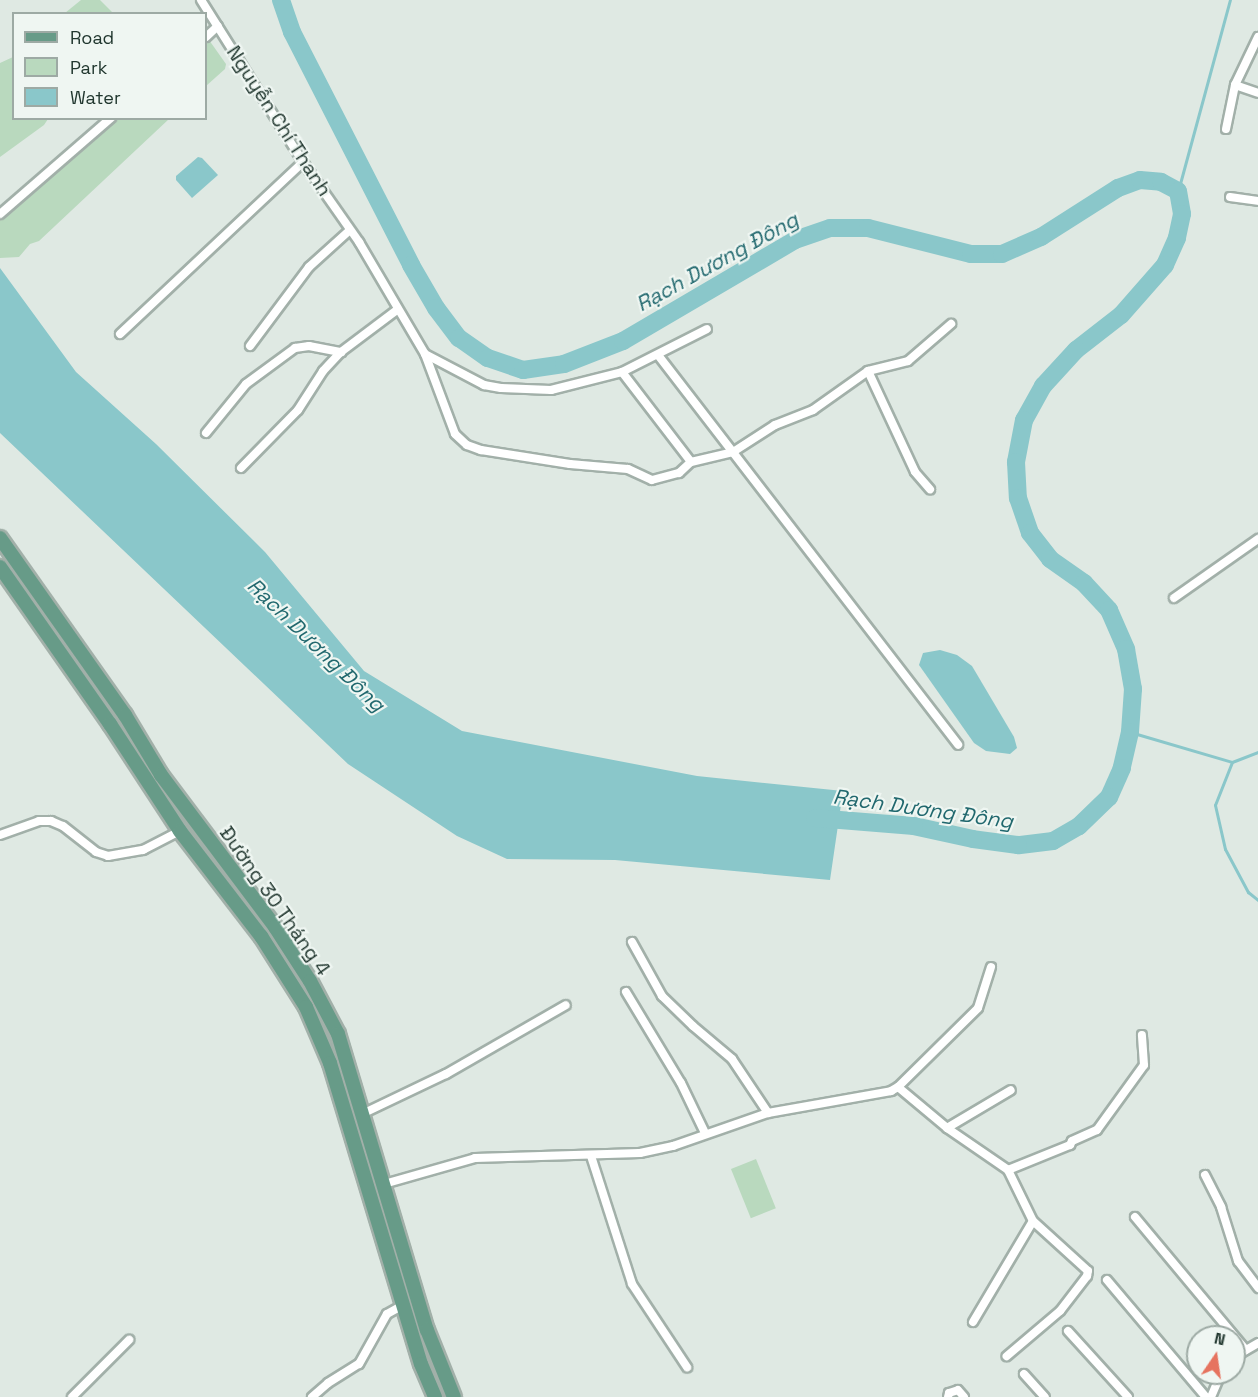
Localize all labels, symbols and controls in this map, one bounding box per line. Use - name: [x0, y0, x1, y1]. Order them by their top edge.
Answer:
- legend: [12, 12, 207, 120]
- text: Road: [70, 26, 114, 49]
- street label: Nguyễn Chí Thanh: [221, 41, 337, 201]
- text: Park: [70, 56, 107, 79]
- text: Water: [70, 86, 121, 109]
- water label: Rạch Dương Đông: [632, 207, 802, 317]
- water label: Rạch Dương Đông: [242, 573, 390, 717]
- water label: Rạch Dương Đông: [831, 784, 1015, 834]
- street label: Đường 30 Tháng 4: [214, 822, 336, 980]
- north arrow: [1186, 1325, 1246, 1385]
- text: N: [1212, 1327, 1227, 1350]

